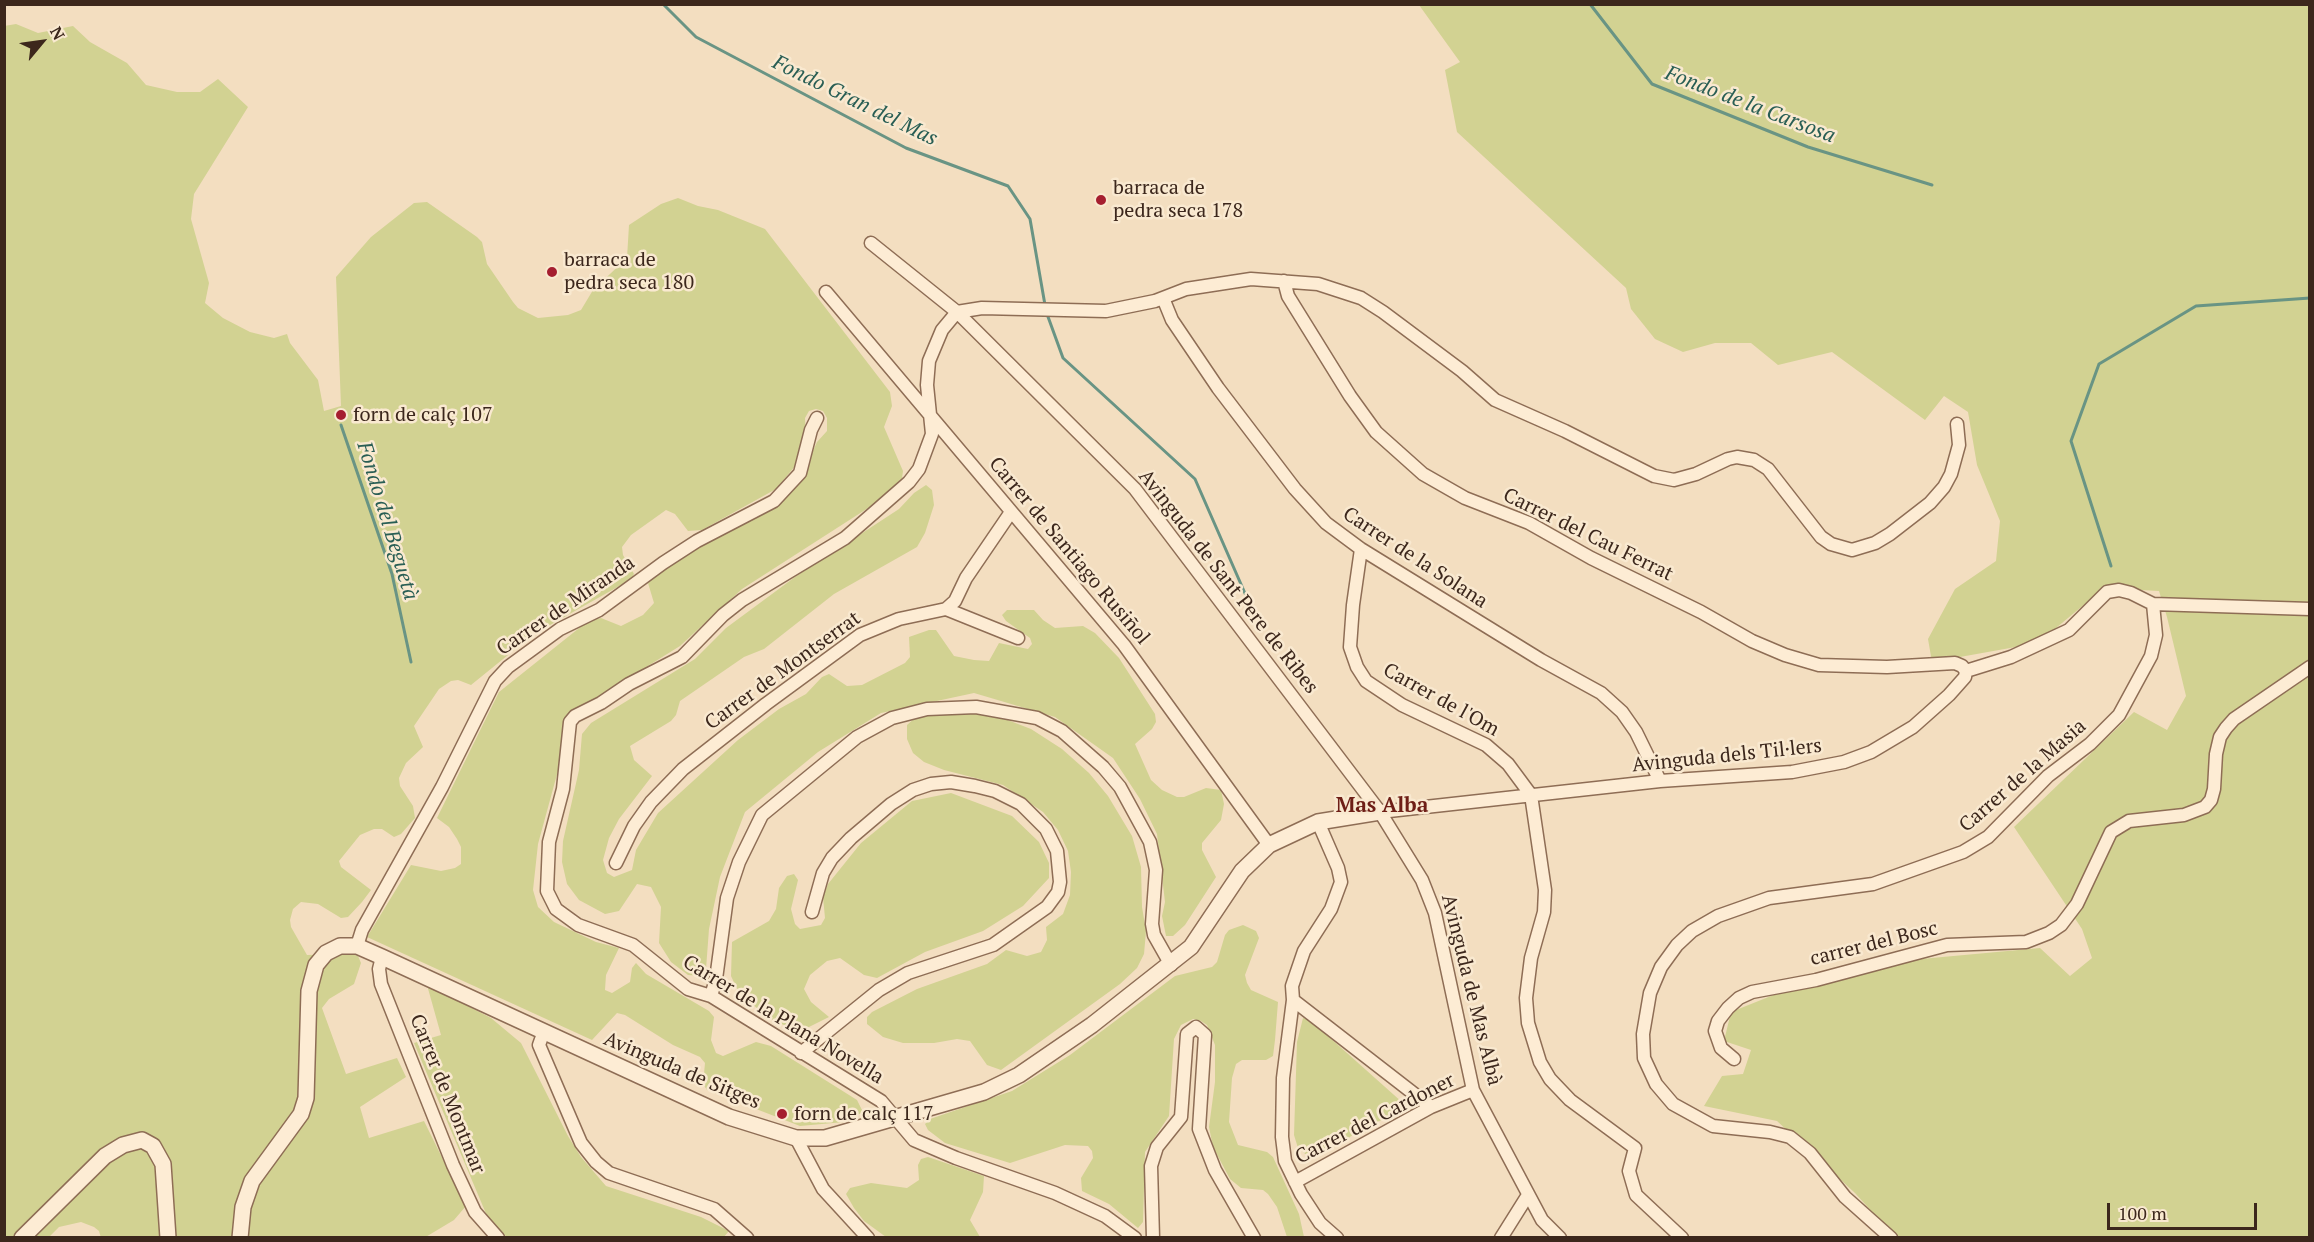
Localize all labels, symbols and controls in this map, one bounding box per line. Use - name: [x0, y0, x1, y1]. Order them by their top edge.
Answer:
- north arrow: [12, 12, 72, 72]
- text: N: [45, 23, 70, 44]
- water label: Fondo Gran del Mas: [768, 50, 942, 152]
- water label: Fondo de la Carsosa: [1661, 61, 1839, 149]
- place label: barraca de pedra seca 178: [1113, 176, 1243, 223]
- marker: barraca de pedra seca 178: [1094, 193, 1108, 207]
- place label: barraca de pedra seca 180: [564, 248, 694, 295]
- marker: barraca de pedra seca 180: [545, 265, 559, 279]
- place label: forn de calç 107: [353, 403, 493, 427]
- marker: forn de calç 107: [334, 408, 348, 422]
- water label: Fondo del Beguetà: [351, 439, 423, 603]
- street label: Carrer de Santiago Rusiñol: [983, 452, 1155, 650]
- street label: Avinguda de Sant Pere de Ribes: [1133, 465, 1323, 699]
- street label: Carrer del Cau Ferrat: [1499, 483, 1677, 587]
- street label: Carrer de la Solana: [1338, 502, 1492, 614]
- street label: Carrer de Miranda: [492, 551, 640, 661]
- street label: Carrer de Montserrat: [701, 607, 865, 735]
- street label: Carrer de l'Om: [1379, 658, 1503, 742]
- street label: Carrer de la Masia: [1955, 714, 2091, 838]
- street label: Avinguda dels Til·lers: [1631, 734, 1823, 778]
- district label: Mas Alba: [1336, 793, 1428, 819]
- street label: Avinguda de Mas Albà: [1436, 892, 1506, 1088]
- street label: carrer del Bosc: [1808, 917, 1940, 971]
- street label: Carrer de la Plana Novella: [678, 950, 888, 1090]
- street label: Carrer de Montmar: [404, 1011, 490, 1177]
- street label: Avinguda de Sitges: [600, 1027, 764, 1115]
- street label: Carrer del Cardoner: [1291, 1068, 1459, 1170]
- place label: forn de calç 117: [794, 1102, 934, 1126]
- marker: forn de calç 117: [775, 1107, 789, 1121]
- scale bar: [2110, 1191, 2260, 1229]
- text: 100 m: [2118, 1201, 2167, 1225]

